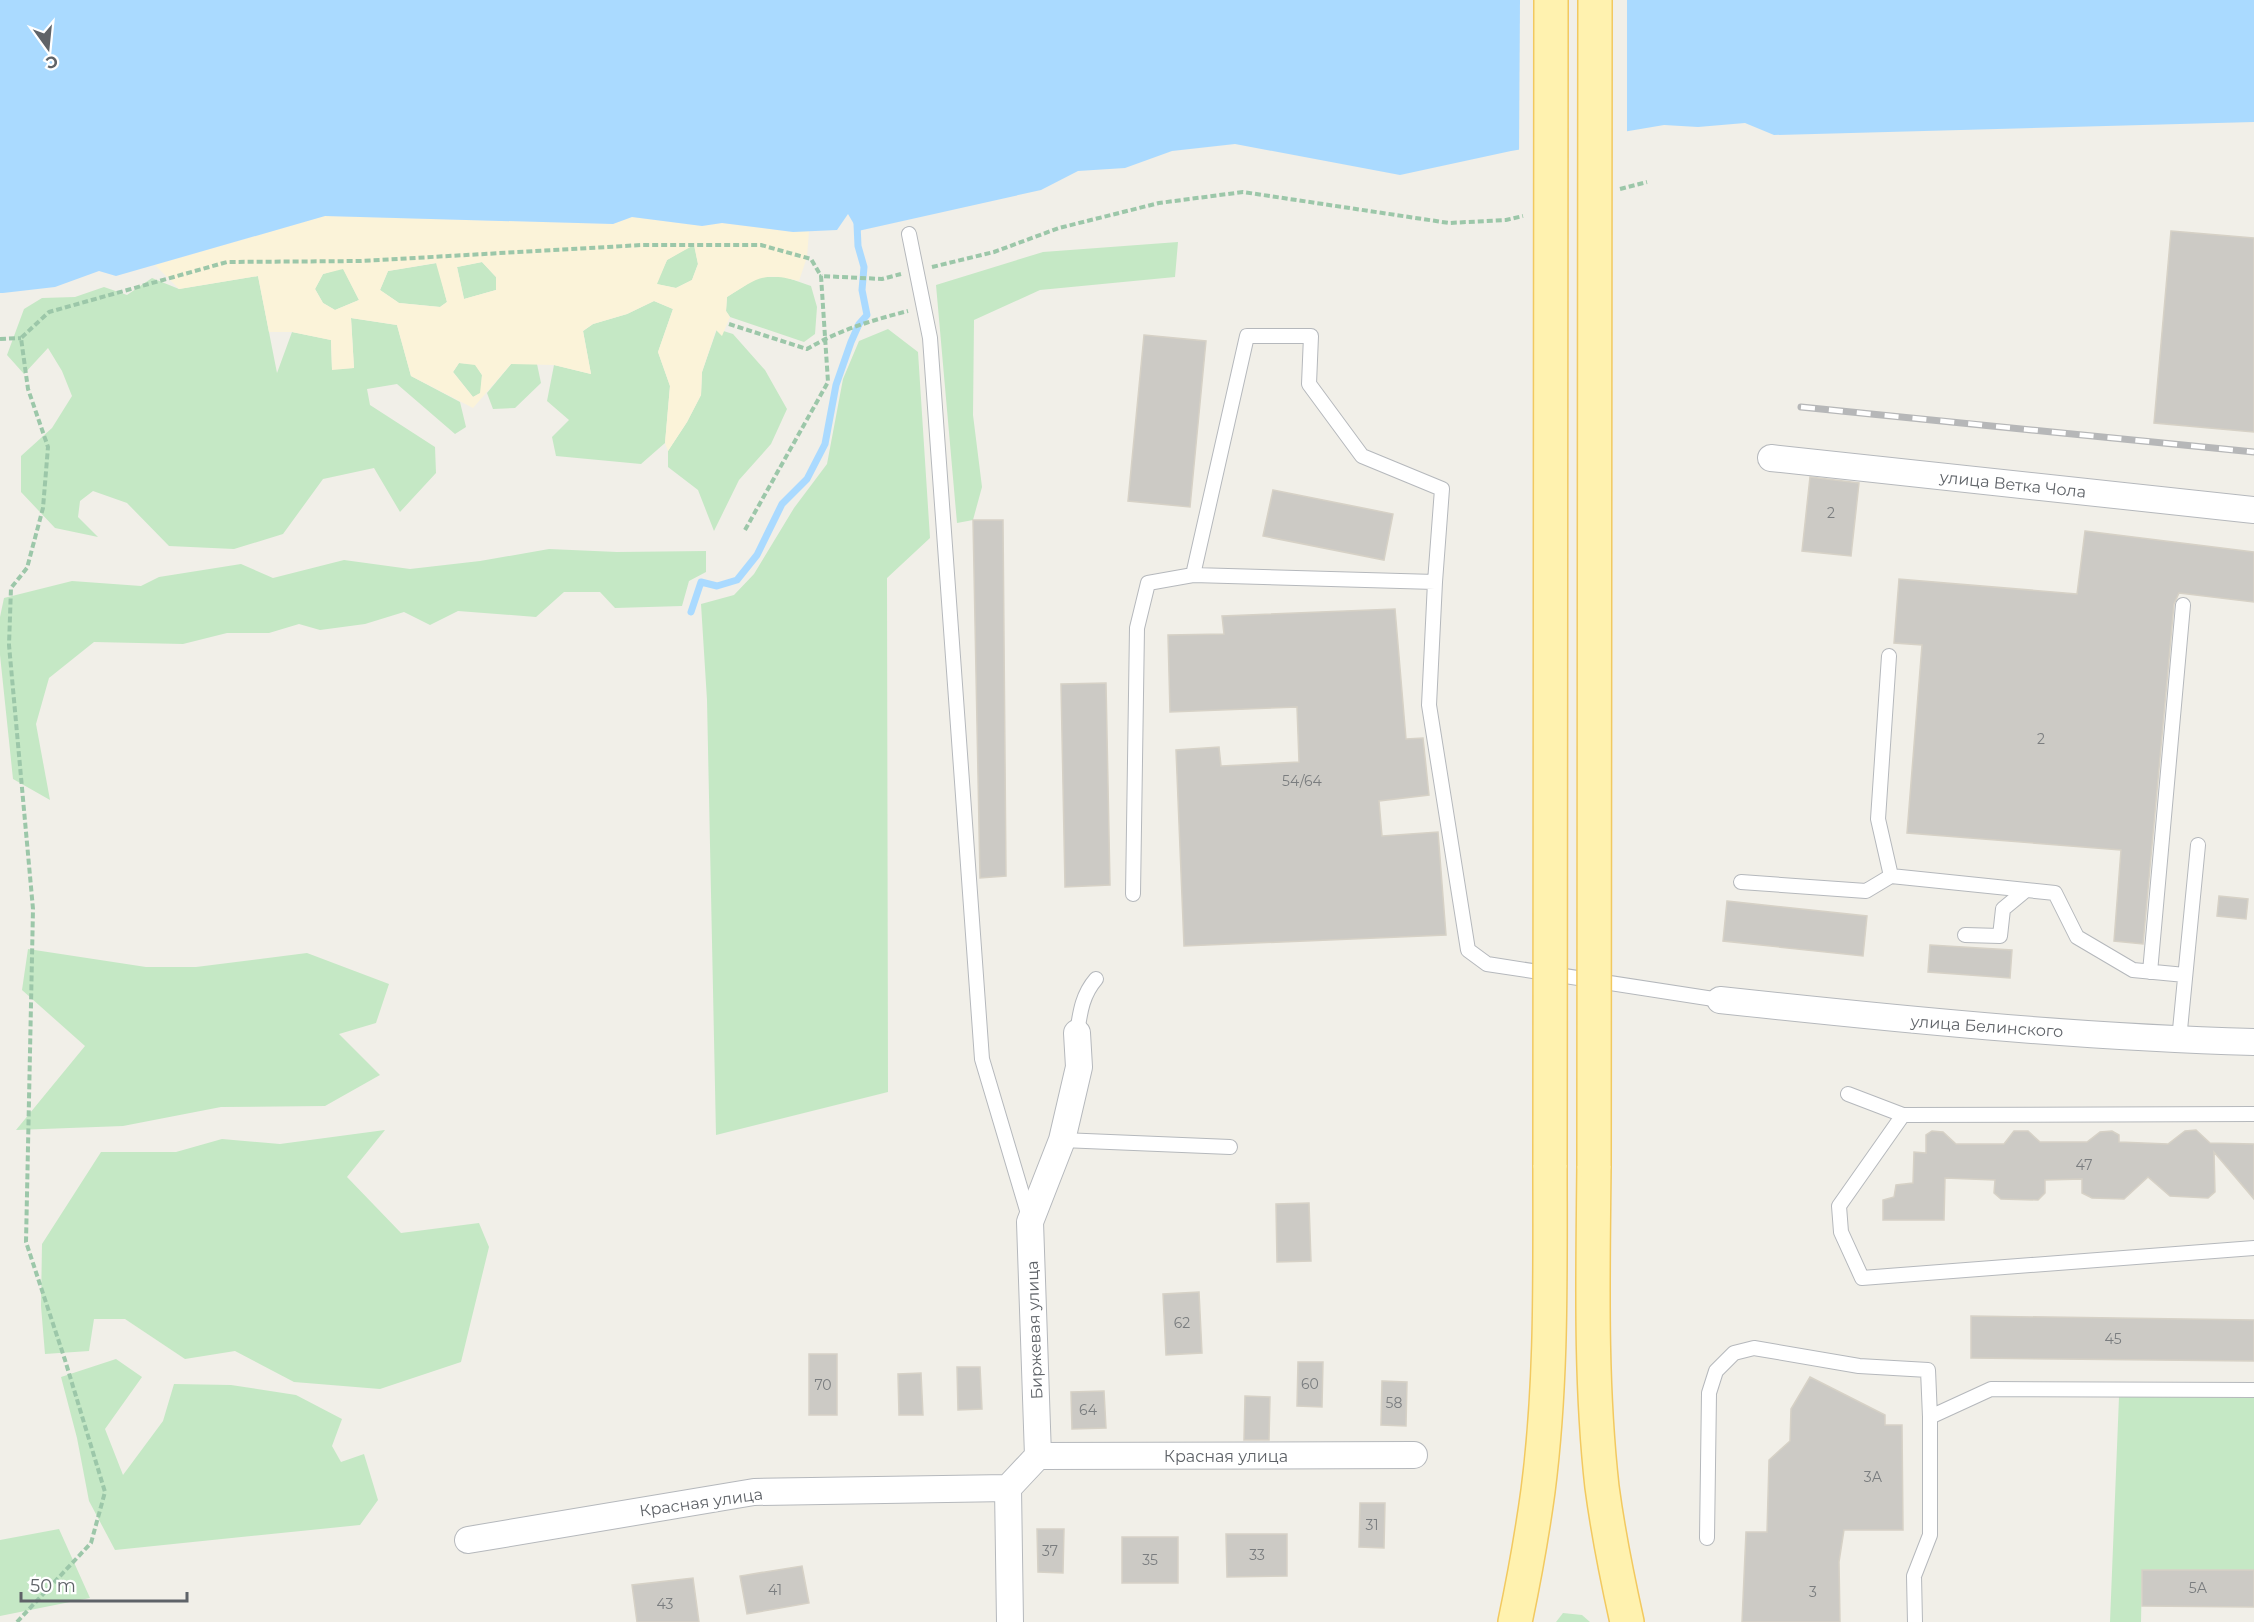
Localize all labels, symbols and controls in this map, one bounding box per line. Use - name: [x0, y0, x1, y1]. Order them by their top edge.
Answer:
- north arrow: [18, 18, 78, 78]
- text: С: [43, 51, 60, 73]
- street label: улица Ветка Чола: [1938, 467, 2087, 502]
- house number: 2: [1827, 504, 1835, 522]
- house number: 2: [2037, 730, 2045, 748]
- house number: 54/64: [1282, 772, 1323, 790]
- street label: улица Белинского: [1909, 1012, 2064, 1041]
- house number: 47: [2076, 1156, 2092, 1174]
- street label: Биржевая улица: [1023, 1260, 1046, 1400]
- house number: 62: [1174, 1314, 1190, 1332]
- house number: 45: [2104, 1330, 2122, 1348]
- house number: 60: [1301, 1375, 1319, 1393]
- house number: 70: [814, 1376, 832, 1394]
- house number: 58: [1386, 1394, 1402, 1412]
- house number: 64: [1079, 1401, 1098, 1419]
- street label: Красная улица: [1164, 1447, 1288, 1466]
- house number: 3А: [1864, 1468, 1883, 1486]
- street label: Красная улица: [638, 1484, 764, 1521]
- house number: 31: [1366, 1516, 1378, 1534]
- house number: 37: [1042, 1542, 1058, 1560]
- house number: 33: [1249, 1546, 1265, 1564]
- house number: 35: [1142, 1551, 1158, 1569]
- scale bar: [21, 1565, 188, 1603]
- text: 50 m: [30, 1575, 76, 1597]
- house number: 5А: [2189, 1579, 2208, 1597]
- house number: 41: [768, 1581, 782, 1599]
- house number: 3: [1809, 1583, 1817, 1601]
- house number: 43: [657, 1595, 674, 1613]

